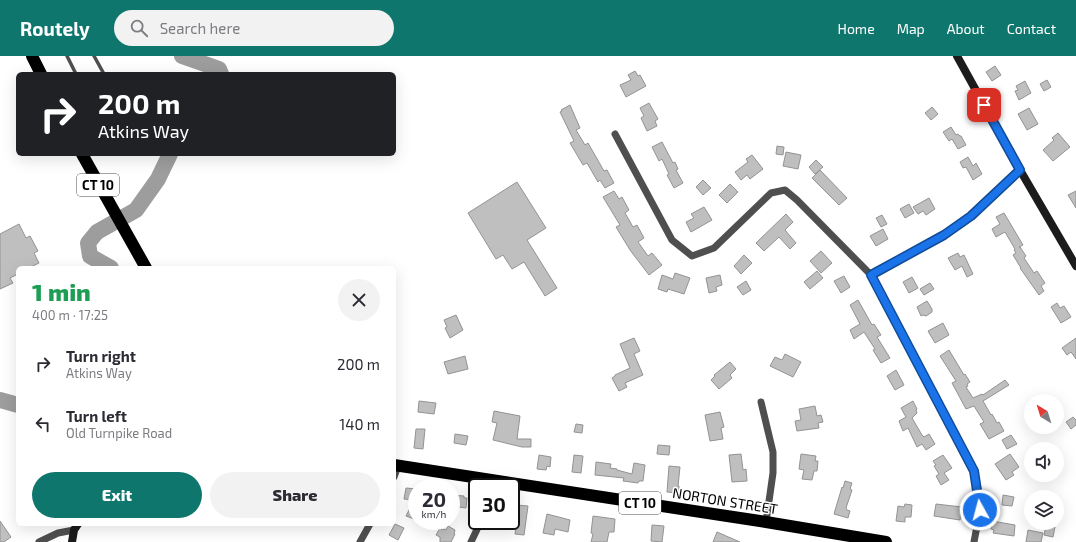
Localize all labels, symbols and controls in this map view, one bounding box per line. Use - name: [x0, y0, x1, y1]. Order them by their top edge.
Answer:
- search box: [114, 10, 394, 46]
- text: Routely: [20, 17, 90, 40]
- icon: search: [128, 17, 150, 39]
- text: Search here: [160, 19, 240, 37]
- text: Home: [838, 20, 875, 37]
- text: Map: [897, 20, 925, 37]
- text: About: [947, 20, 985, 37]
- text: Contact: [1007, 20, 1056, 37]
- text: 200 m: [98, 86, 180, 120]
- icon: right: [32, 88, 84, 140]
- pin: [967, 88, 1001, 122]
- icon: arrive: [973, 94, 995, 116]
- text: Atkins Way: [98, 120, 189, 142]
- road number: CT 10: [77, 174, 119, 196]
- text: 1 min: [32, 277, 91, 306]
- button: close: [338, 279, 380, 321]
- text: 400 m · 17:25: [32, 307, 108, 323]
- text: Turn right: [66, 347, 136, 365]
- icon: right: [32, 353, 54, 375]
- text: 200 m: [337, 355, 380, 373]
- text: Atkins Way: [66, 365, 132, 381]
- north arrow: [1024, 394, 1064, 434]
- map controls: [1024, 394, 1064, 530]
- text: Turn left: [66, 407, 127, 425]
- icon: left: [32, 413, 54, 435]
- text: 140 m: [339, 415, 380, 433]
- text: Old Turnpike Road: [66, 425, 172, 441]
- button: sound: [1024, 442, 1064, 482]
- button: Exit: [32, 472, 202, 518]
- button: Share: [210, 472, 380, 518]
- speed limit sign: 30: [468, 478, 520, 530]
- street label: NORTON STREET: [671, 484, 779, 517]
- text: 20: [422, 487, 446, 511]
- position arrow: [959, 489, 1001, 531]
- button: layers: [1024, 490, 1064, 530]
- road number: CT 10: [619, 492, 661, 514]
- text: km/h: [422, 508, 446, 520]

